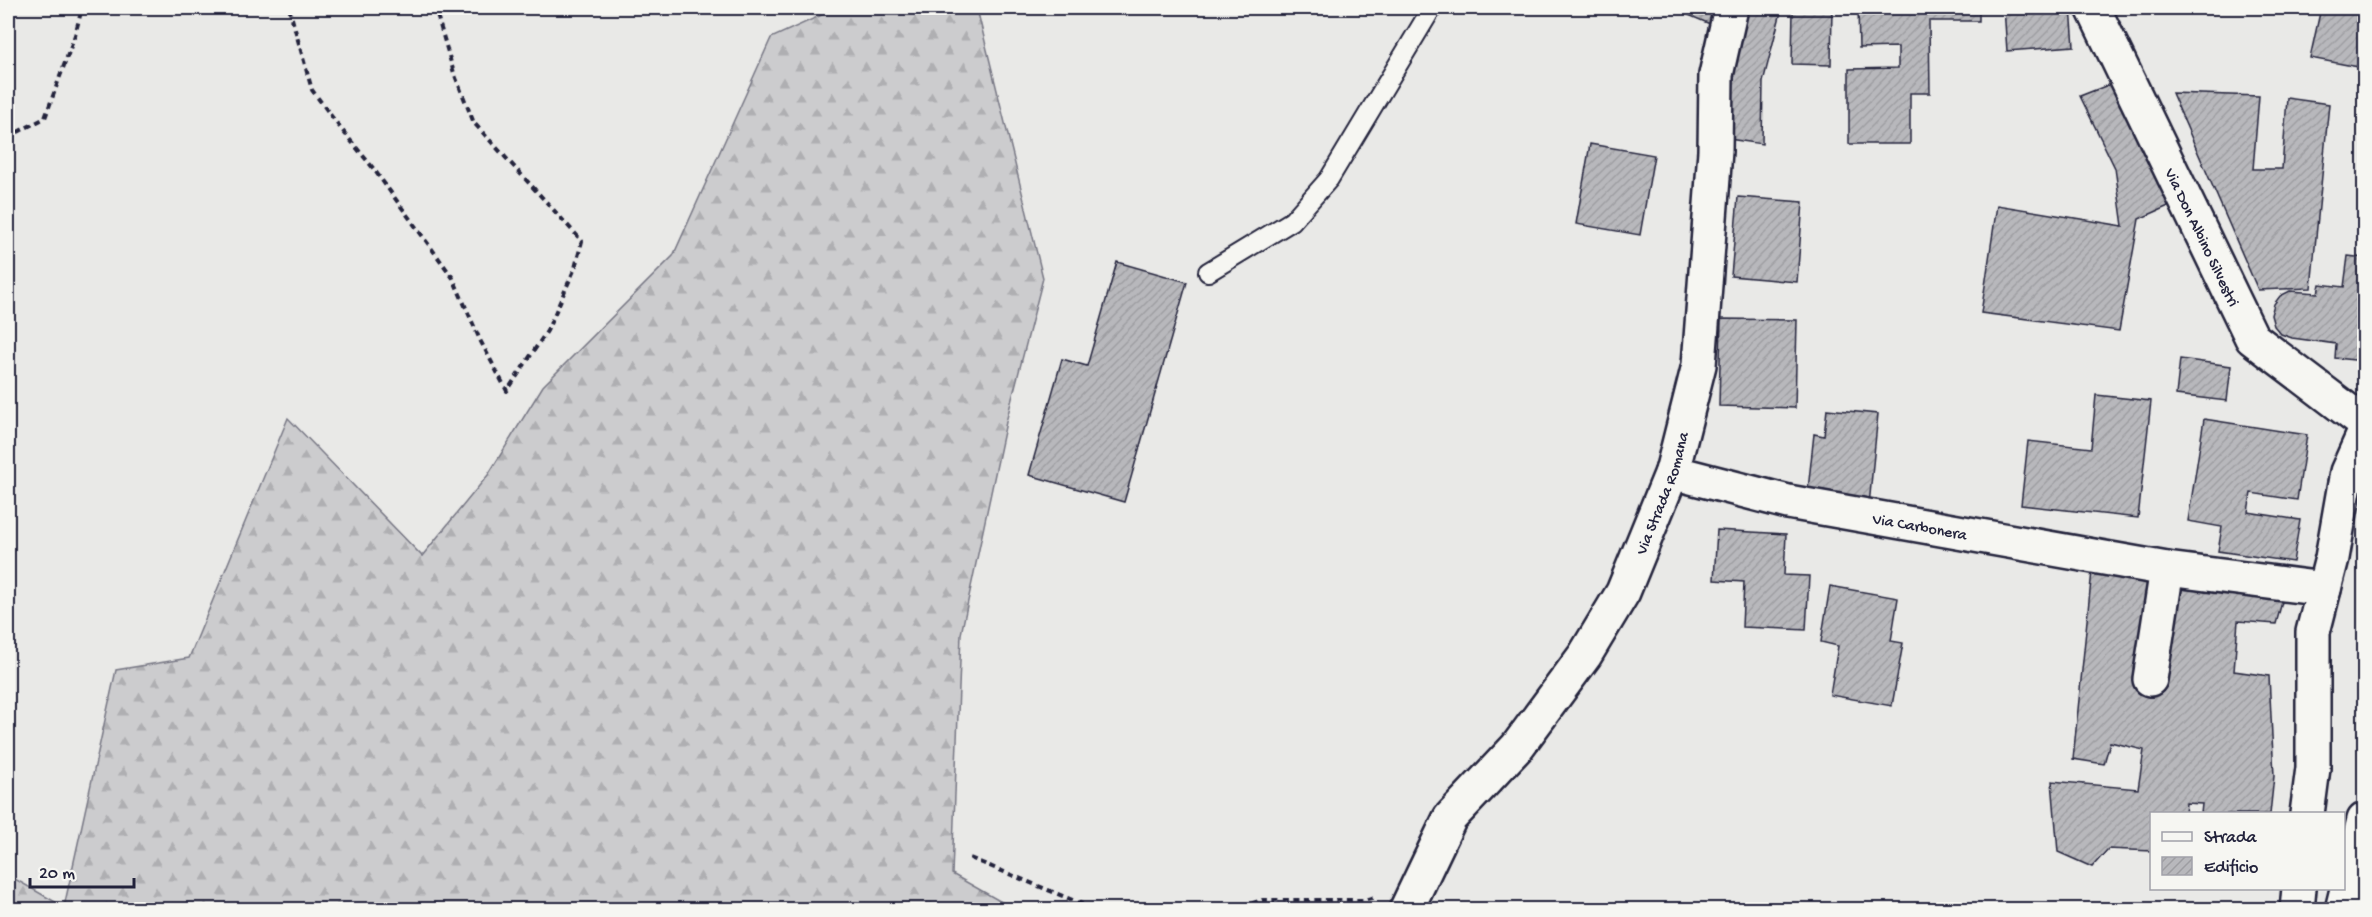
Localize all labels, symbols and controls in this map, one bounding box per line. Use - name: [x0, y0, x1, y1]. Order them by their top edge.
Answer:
- street label: Via Don Albino Silvestri: [2158, 165, 2241, 311]
- street label: Via Strada Romana: [1633, 429, 1695, 559]
- street label: Via Carbonera: [1870, 511, 1969, 547]
- legend: [2150, 812, 2345, 890]
- text: Strada: [2204, 828, 2258, 849]
- scale bar: [30, 851, 134, 889]
- text: Edificio: [2204, 858, 2258, 879]
- text: 20 m: [39, 864, 75, 885]

